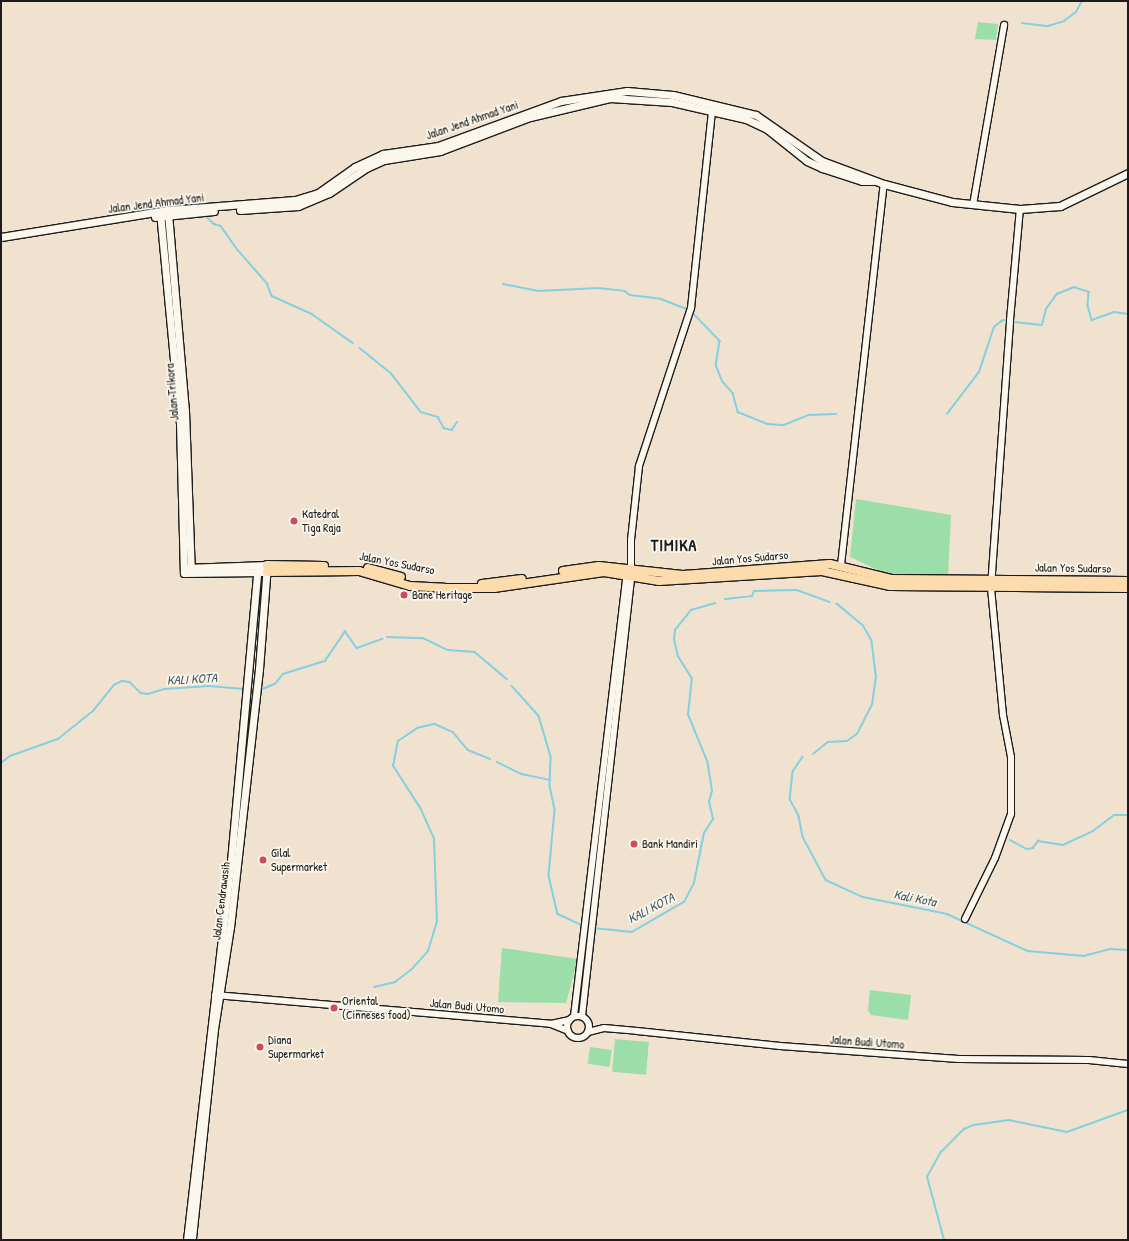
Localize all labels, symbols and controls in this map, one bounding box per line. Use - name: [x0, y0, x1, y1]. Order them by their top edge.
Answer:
- street label: Jalan Jend Ahmad Yani: [424, 97, 520, 143]
- street label: Jalan Jend Ahmad Yani: [107, 190, 205, 216]
- street label: Jalan Trikora: [162, 363, 182, 421]
- place label: Katedral Tiga Raja: [302, 507, 341, 535]
- marker: Katedral Tiga Raja: [289, 516, 299, 526]
- district label: TIMIKA: [651, 535, 697, 555]
- street label: Jalan Yos Sudarso: [711, 547, 789, 569]
- street label: Jalan Yos Sudarso: [358, 549, 436, 577]
- street label: Jalan Yos Sudarso: [1035, 560, 1111, 576]
- place label: Bane Heritage: [412, 588, 472, 602]
- marker: Bane Heritage: [399, 590, 409, 600]
- water label: KALI KOTA: [166, 670, 218, 688]
- place label: Bank Mandiri: [642, 837, 698, 851]
- marker: Bank Mandiri: [629, 839, 639, 849]
- place label: Gilal Supermarket: [271, 846, 327, 874]
- marker: Gilal Supermarket: [258, 855, 268, 865]
- street label: Jalan Cendrawasih: [209, 861, 233, 941]
- water label: Kali Kota: [892, 886, 938, 910]
- water label: KALI KOTA: [625, 889, 677, 927]
- place label: Oriental (Cinneses food): [342, 994, 411, 1022]
- street label: Jalan Budi Utomo: [429, 996, 505, 1016]
- marker: Oriental (Cinneses food): [329, 1003, 339, 1013]
- street label: Jalan Budi Utomo: [829, 1032, 905, 1052]
- place label: Diana Supermarket: [268, 1033, 324, 1061]
- marker: Diana Supermarket: [255, 1042, 265, 1052]

